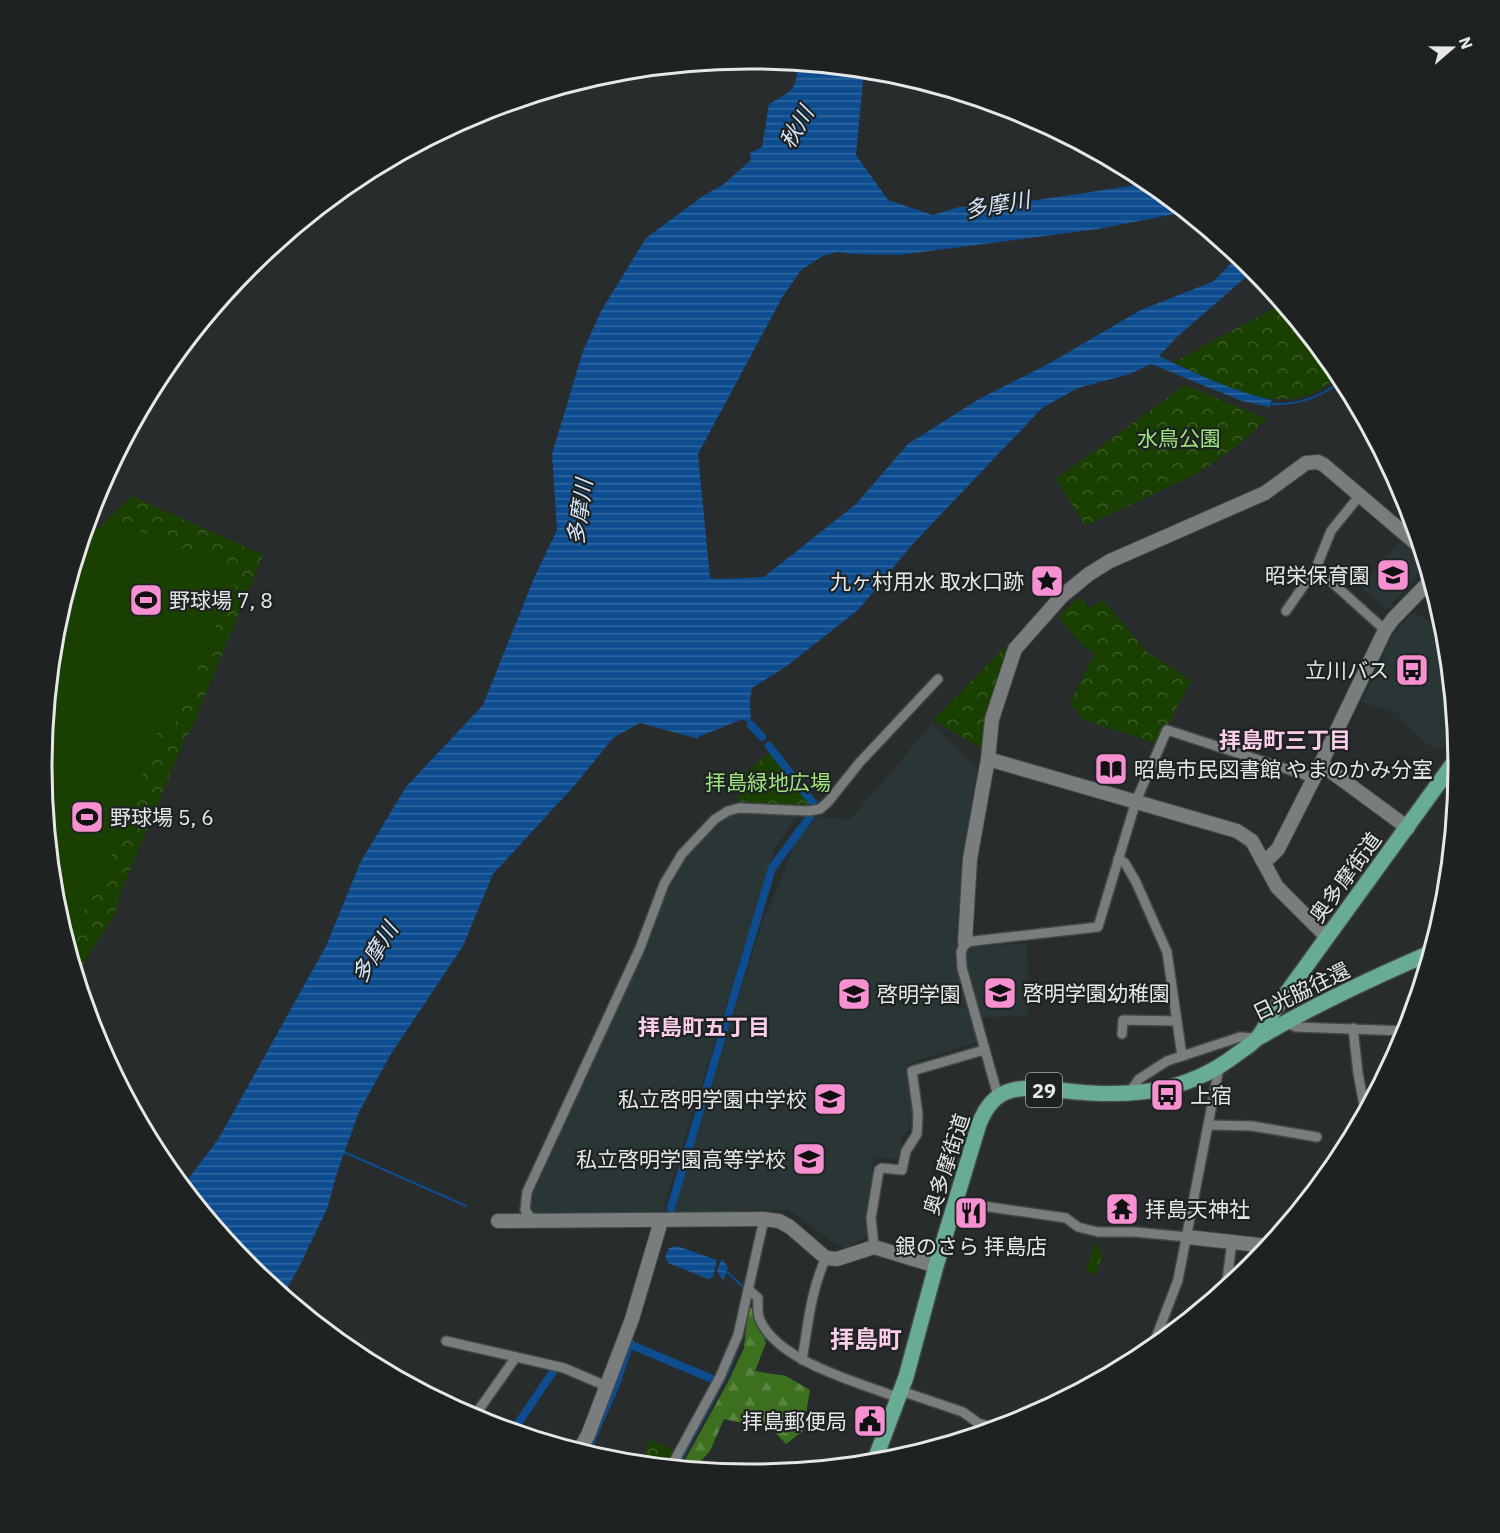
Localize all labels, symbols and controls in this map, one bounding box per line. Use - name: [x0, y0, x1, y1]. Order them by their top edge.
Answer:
- north arrow: [1422, 18, 1482, 78]
- text: N: [1455, 34, 1477, 52]
- water label: 秋川: [772, 99, 821, 153]
- water label: 多摩川: [962, 184, 1034, 224]
- park label: 水鳥公園: [1137, 424, 1221, 452]
- water label: 多摩川: [560, 475, 598, 547]
- school or university icon: 昭栄保育園: [1375, 557, 1411, 593]
- place label: 昭栄保育園: [1265, 561, 1370, 589]
- place icon: 九ヶ村用水 取水口跡: [1029, 563, 1065, 599]
- place label: 九ヶ村用水 取水口跡: [830, 567, 1024, 595]
- sports icon: 野球場 7, 8: [128, 582, 164, 618]
- place label: 野球場 7, 8: [169, 586, 273, 614]
- bus stop icon: 立川バス: [1394, 652, 1430, 688]
- place label: 立川バス: [1305, 656, 1389, 684]
- district label: 拝島町三丁目: [1219, 725, 1351, 754]
- library icon: 昭島市民図書館 やまのかみ分室: [1093, 751, 1129, 787]
- place label: 昭島市民図書館 やまのかみ分室: [1134, 755, 1433, 783]
- park label: 拝島緑地広場: [705, 768, 831, 796]
- sports icon: 野球場 5, 6: [69, 799, 105, 835]
- place label: 野球場 5, 6: [110, 803, 214, 831]
- street label: 奥多摩街道: [1303, 826, 1387, 928]
- water label: 多摩川: [344, 915, 405, 988]
- street label: 日光脇往還: [1248, 955, 1354, 1027]
- school or university icon: 啓明学園幼稚園: [982, 975, 1018, 1011]
- school or university icon: 啓明学園: [836, 976, 872, 1012]
- place label: 啓明学園幼稚園: [1023, 979, 1170, 1007]
- place label: 啓明学園: [877, 980, 961, 1008]
- district label: 拝島町五丁目: [638, 1012, 770, 1041]
- road number: 29: [1026, 1073, 1062, 1107]
- bus stop icon: 上宿: [1149, 1077, 1185, 1113]
- school or university icon: 私立啓明学園中学校: [812, 1081, 848, 1117]
- place label: 上宿: [1190, 1081, 1232, 1109]
- place label: 私立啓明学園中学校: [618, 1085, 807, 1113]
- street label: 奥多摩街道: [916, 1110, 976, 1218]
- school or university icon: 私立啓明学園高等学校: [791, 1141, 827, 1177]
- place label: 私立啓明学園高等学校: [576, 1145, 786, 1173]
- temple icon: 拝島天神社: [1104, 1191, 1140, 1227]
- restaurant icon: 銀のさら 拝島店: [953, 1195, 989, 1231]
- place label: 拝島天神社: [1145, 1195, 1250, 1223]
- place label: 銀のさら 拝島店: [895, 1232, 1047, 1260]
- district label: 拝島町: [830, 1323, 902, 1355]
- public building icon: 拝島郵便局: [852, 1403, 888, 1439]
- place label: 拝島郵便局: [742, 1407, 847, 1435]

